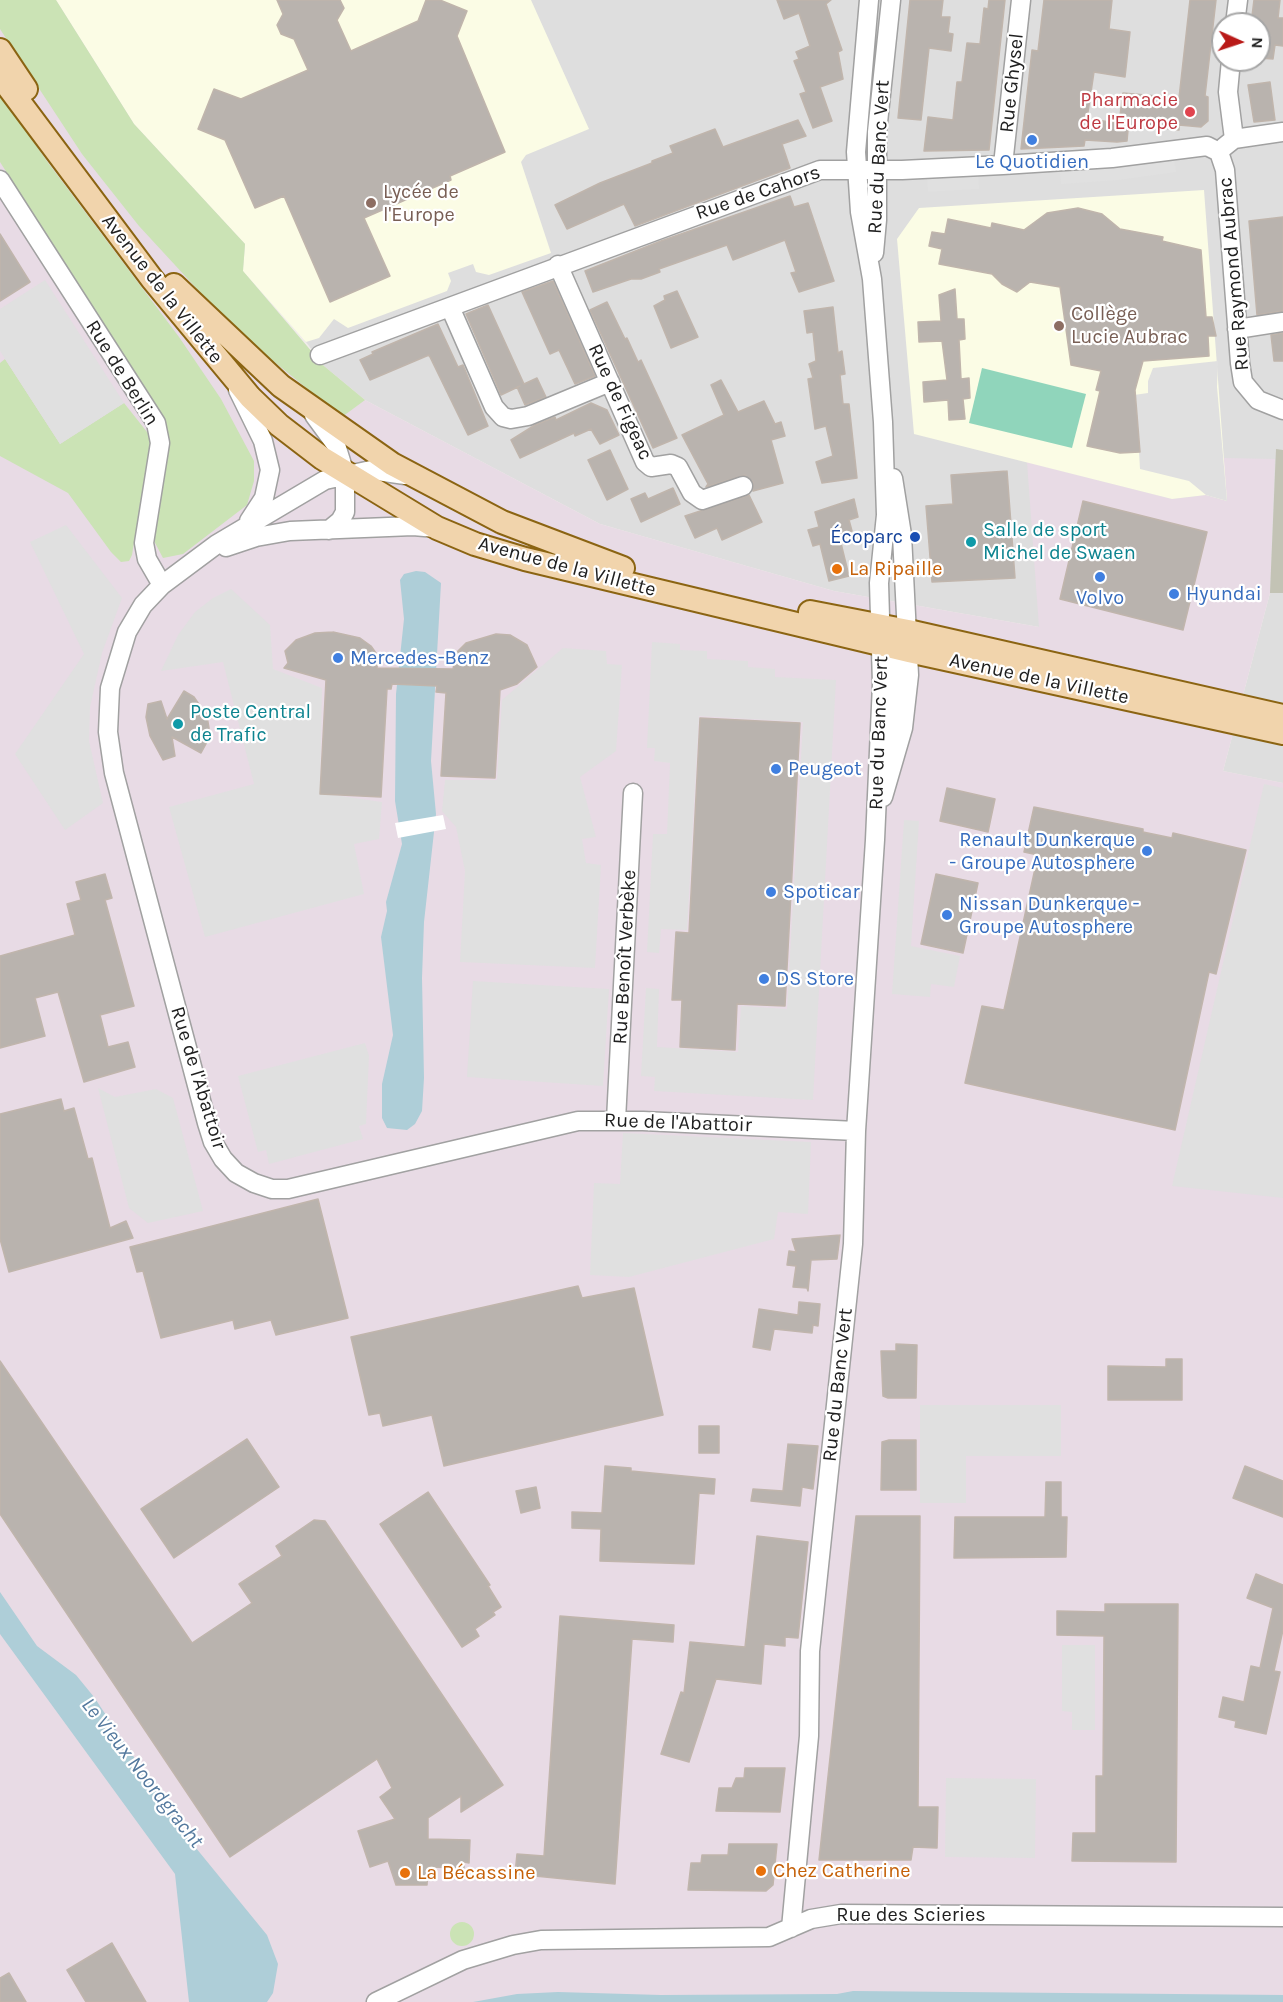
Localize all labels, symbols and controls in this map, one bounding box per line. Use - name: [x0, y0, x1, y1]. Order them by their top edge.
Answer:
- north arrow: [1211, 12, 1271, 72]
- street label: Rue Ghysel: [995, 32, 1029, 134]
- text: N: [1248, 37, 1267, 49]
- street label: Rue du Banc Vert: [863, 79, 895, 235]
- place label: Pharmacie de l'Europe: [1079, 88, 1178, 135]
- marker: Pharmacie de l'Europe: [1183, 105, 1197, 119]
- marker: Le Quotidien: [1025, 133, 1039, 147]
- place label: Le Quotidien: [975, 150, 1089, 174]
- street label: Rue de Cahors: [693, 160, 823, 226]
- street label: Rue Raymond Aubrac: [1214, 176, 1254, 372]
- place label: Lycée de l'Europe: [383, 180, 459, 227]
- marker: Lycée de l'Europe: [364, 196, 378, 210]
- street label: Avenue de la Villette: [96, 210, 228, 368]
- place label: Collège Lucie Aubrac: [1071, 302, 1188, 349]
- street label: Rue de Berlin: [80, 316, 164, 430]
- marker: Collège Lucie Aubrac: [1052, 319, 1066, 333]
- street label: Rue de Figeac: [583, 340, 657, 464]
- place label: Salle de sport Michel de Swaen: [983, 518, 1136, 565]
- place label: Écoparc: [830, 525, 903, 549]
- marker: Écoparc: [908, 530, 922, 544]
- street label: Avenue de la Villette: [476, 532, 658, 602]
- marker: Salle de sport Michel de Swaen: [964, 535, 978, 549]
- place label: La Ripaille: [849, 557, 942, 581]
- marker: La Ripaille: [830, 562, 844, 576]
- marker: Volvo: [1093, 570, 1107, 584]
- place label: Hyundai: [1186, 582, 1262, 606]
- place label: Volvo: [1076, 586, 1124, 610]
- marker: Hyundai: [1167, 587, 1181, 601]
- place label: Mercedes-Benz: [350, 646, 489, 670]
- street label: Avenue de la Villette: [947, 648, 1131, 710]
- marker: Mercedes-Benz: [331, 651, 345, 665]
- street label: Rue du Banc Vert: [864, 655, 894, 811]
- place label: Poste Central de Trafic: [190, 700, 311, 747]
- marker: Poste Central de Trafic: [171, 717, 185, 731]
- place label: Peugeot: [788, 757, 861, 781]
- marker: Peugeot: [769, 762, 783, 776]
- place label: Renault Dunkerque - Groupe Autosphere: [949, 828, 1135, 875]
- marker: Renault Dunkerque - Groupe Autosphere: [1140, 844, 1154, 858]
- street label: Rue Benoît Verbèke: [608, 869, 642, 1045]
- place label: Spoticar: [783, 880, 860, 904]
- marker: Spoticar: [764, 885, 778, 899]
- place label: Nissan Dunkerque - Groupe Autosphere: [959, 892, 1139, 939]
- marker: Nissan Dunkerque - Groupe Autosphere: [940, 908, 954, 922]
- place label: DS Store: [776, 967, 854, 991]
- marker: DS Store: [757, 972, 771, 986]
- street label: Rue de l'Abattoir: [165, 1004, 231, 1152]
- street label: Rue de l'Abattoir: [604, 1108, 752, 1138]
- street label: Rue du Banc Vert: [818, 1307, 858, 1463]
- water label: Le Vieux Noordgracht: [76, 1693, 208, 1853]
- place label: Chez Catherine: [773, 1859, 910, 1883]
- place label: La Bécassine: [417, 1861, 535, 1885]
- marker: Chez Catherine: [754, 1864, 768, 1878]
- marker: La Bécassine: [398, 1866, 412, 1880]
- street label: Rue des Scieries: [836, 1903, 986, 1927]

